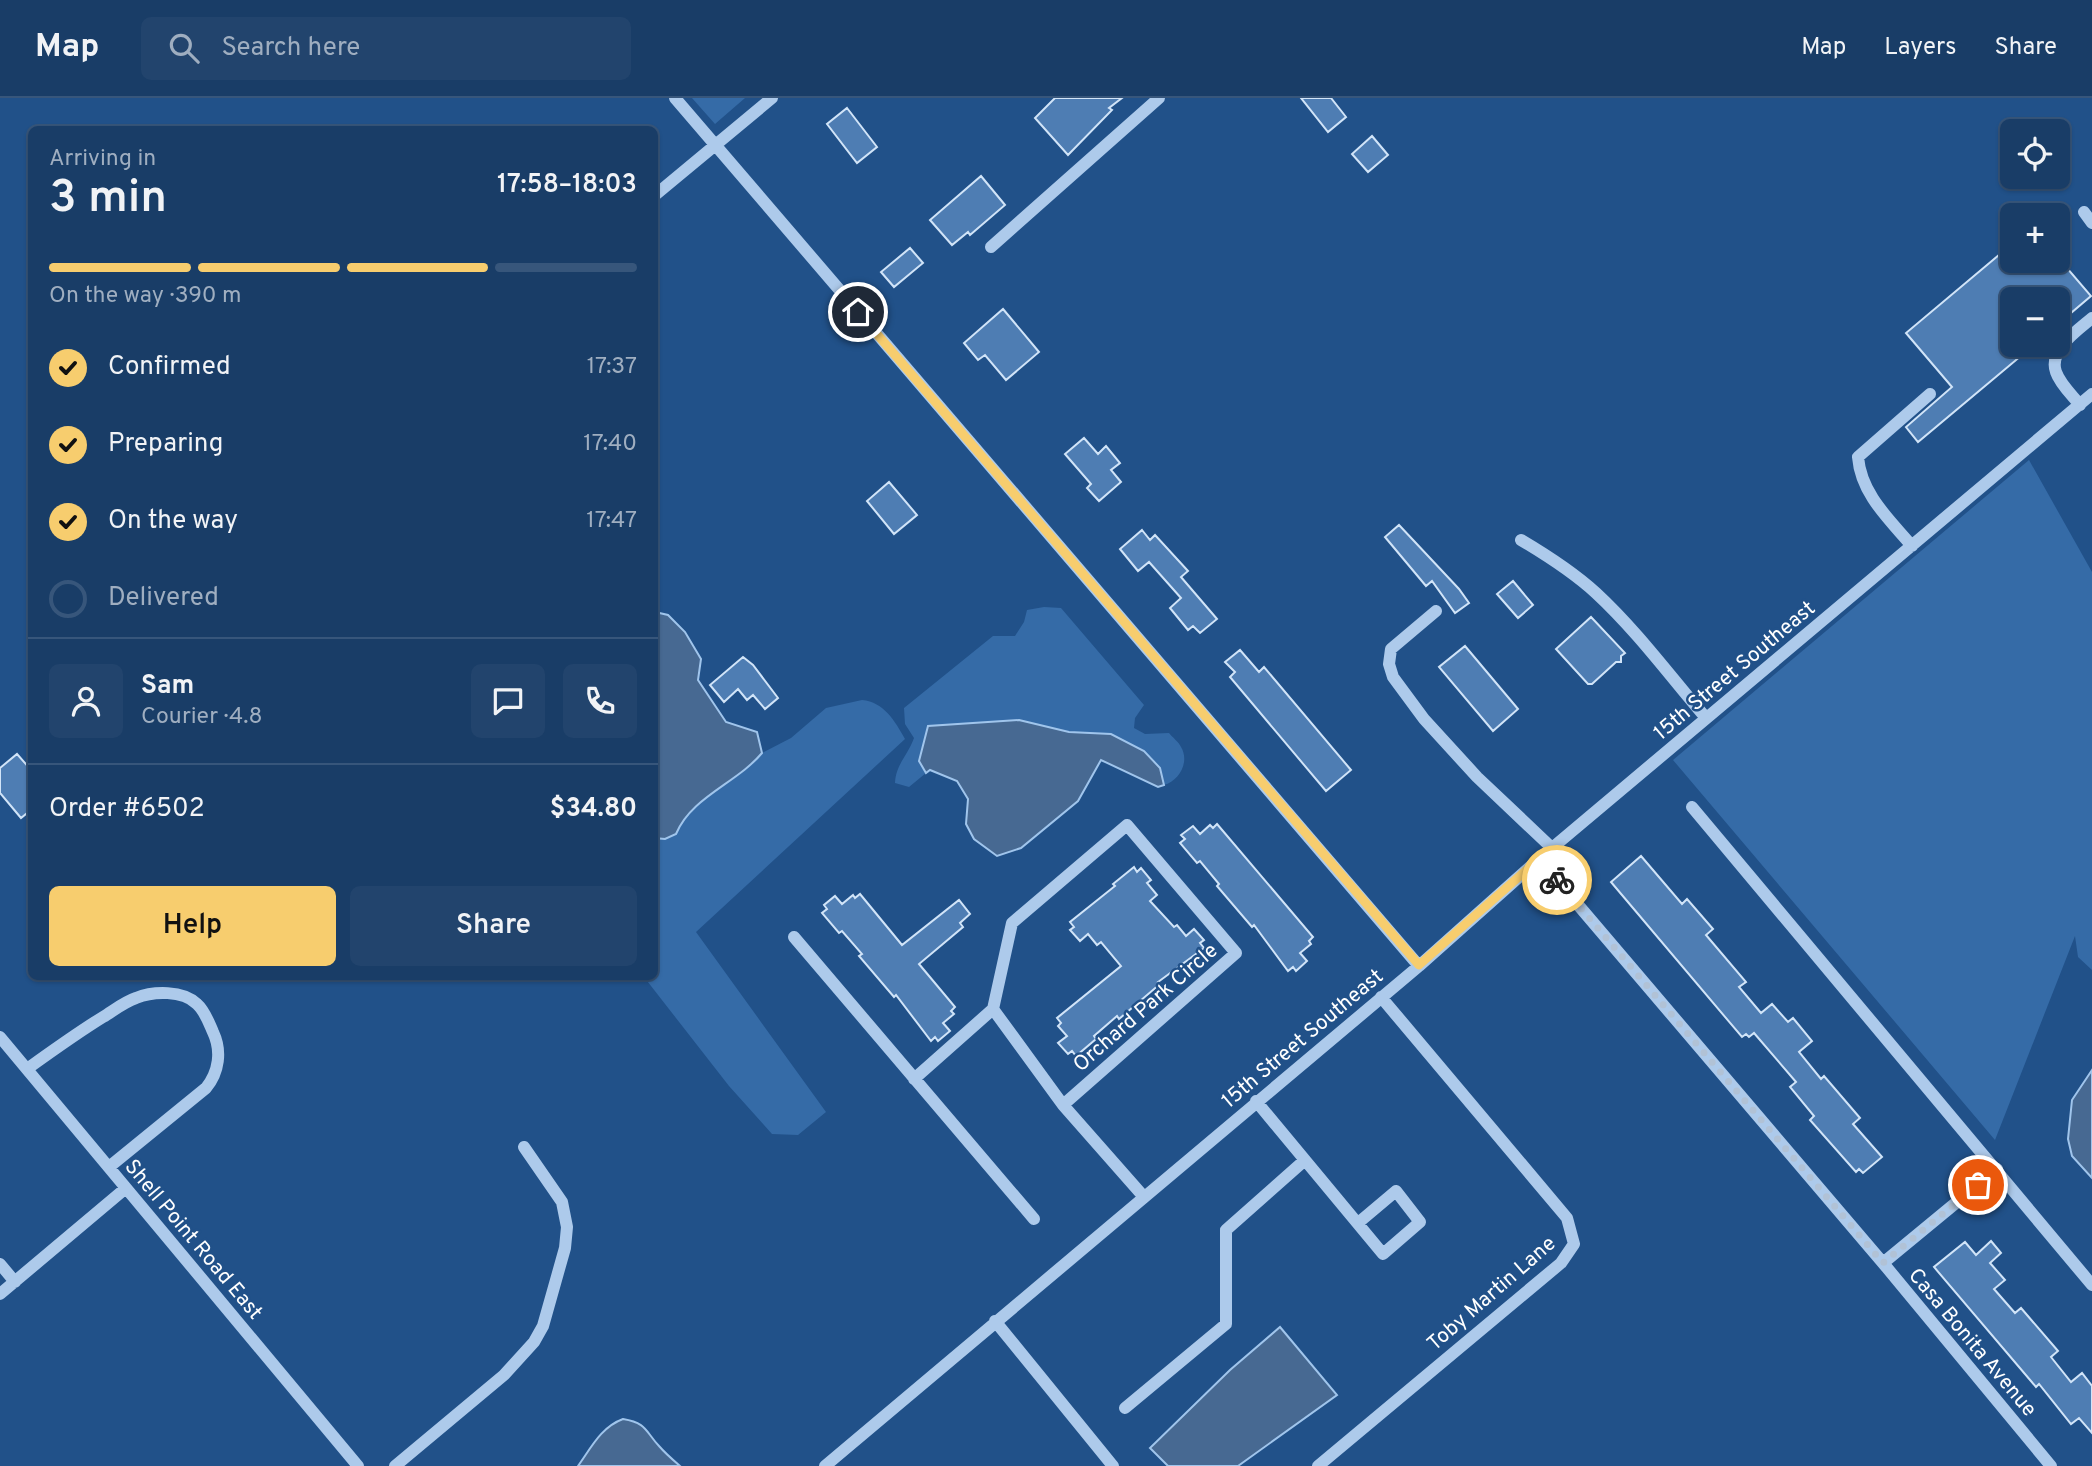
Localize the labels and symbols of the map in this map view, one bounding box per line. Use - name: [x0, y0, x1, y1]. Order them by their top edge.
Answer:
- pin: [828, 282, 888, 342]
- street label: 15th Street Southeast: [1648, 596, 1821, 747]
- courier: [1522, 845, 1592, 915]
- street label: Orchard Park Circle: [1068, 938, 1224, 1078]
- street label: 15th Street Southeast: [1216, 964, 1389, 1115]
- street label: Shell Point Road East: [118, 1154, 268, 1326]
- pin: [1948, 1155, 2008, 1215]
- street label: Toby Martin Lane: [1422, 1231, 1562, 1357]
- street label: Casa Bonita Avenue: [1902, 1263, 2042, 1423]

